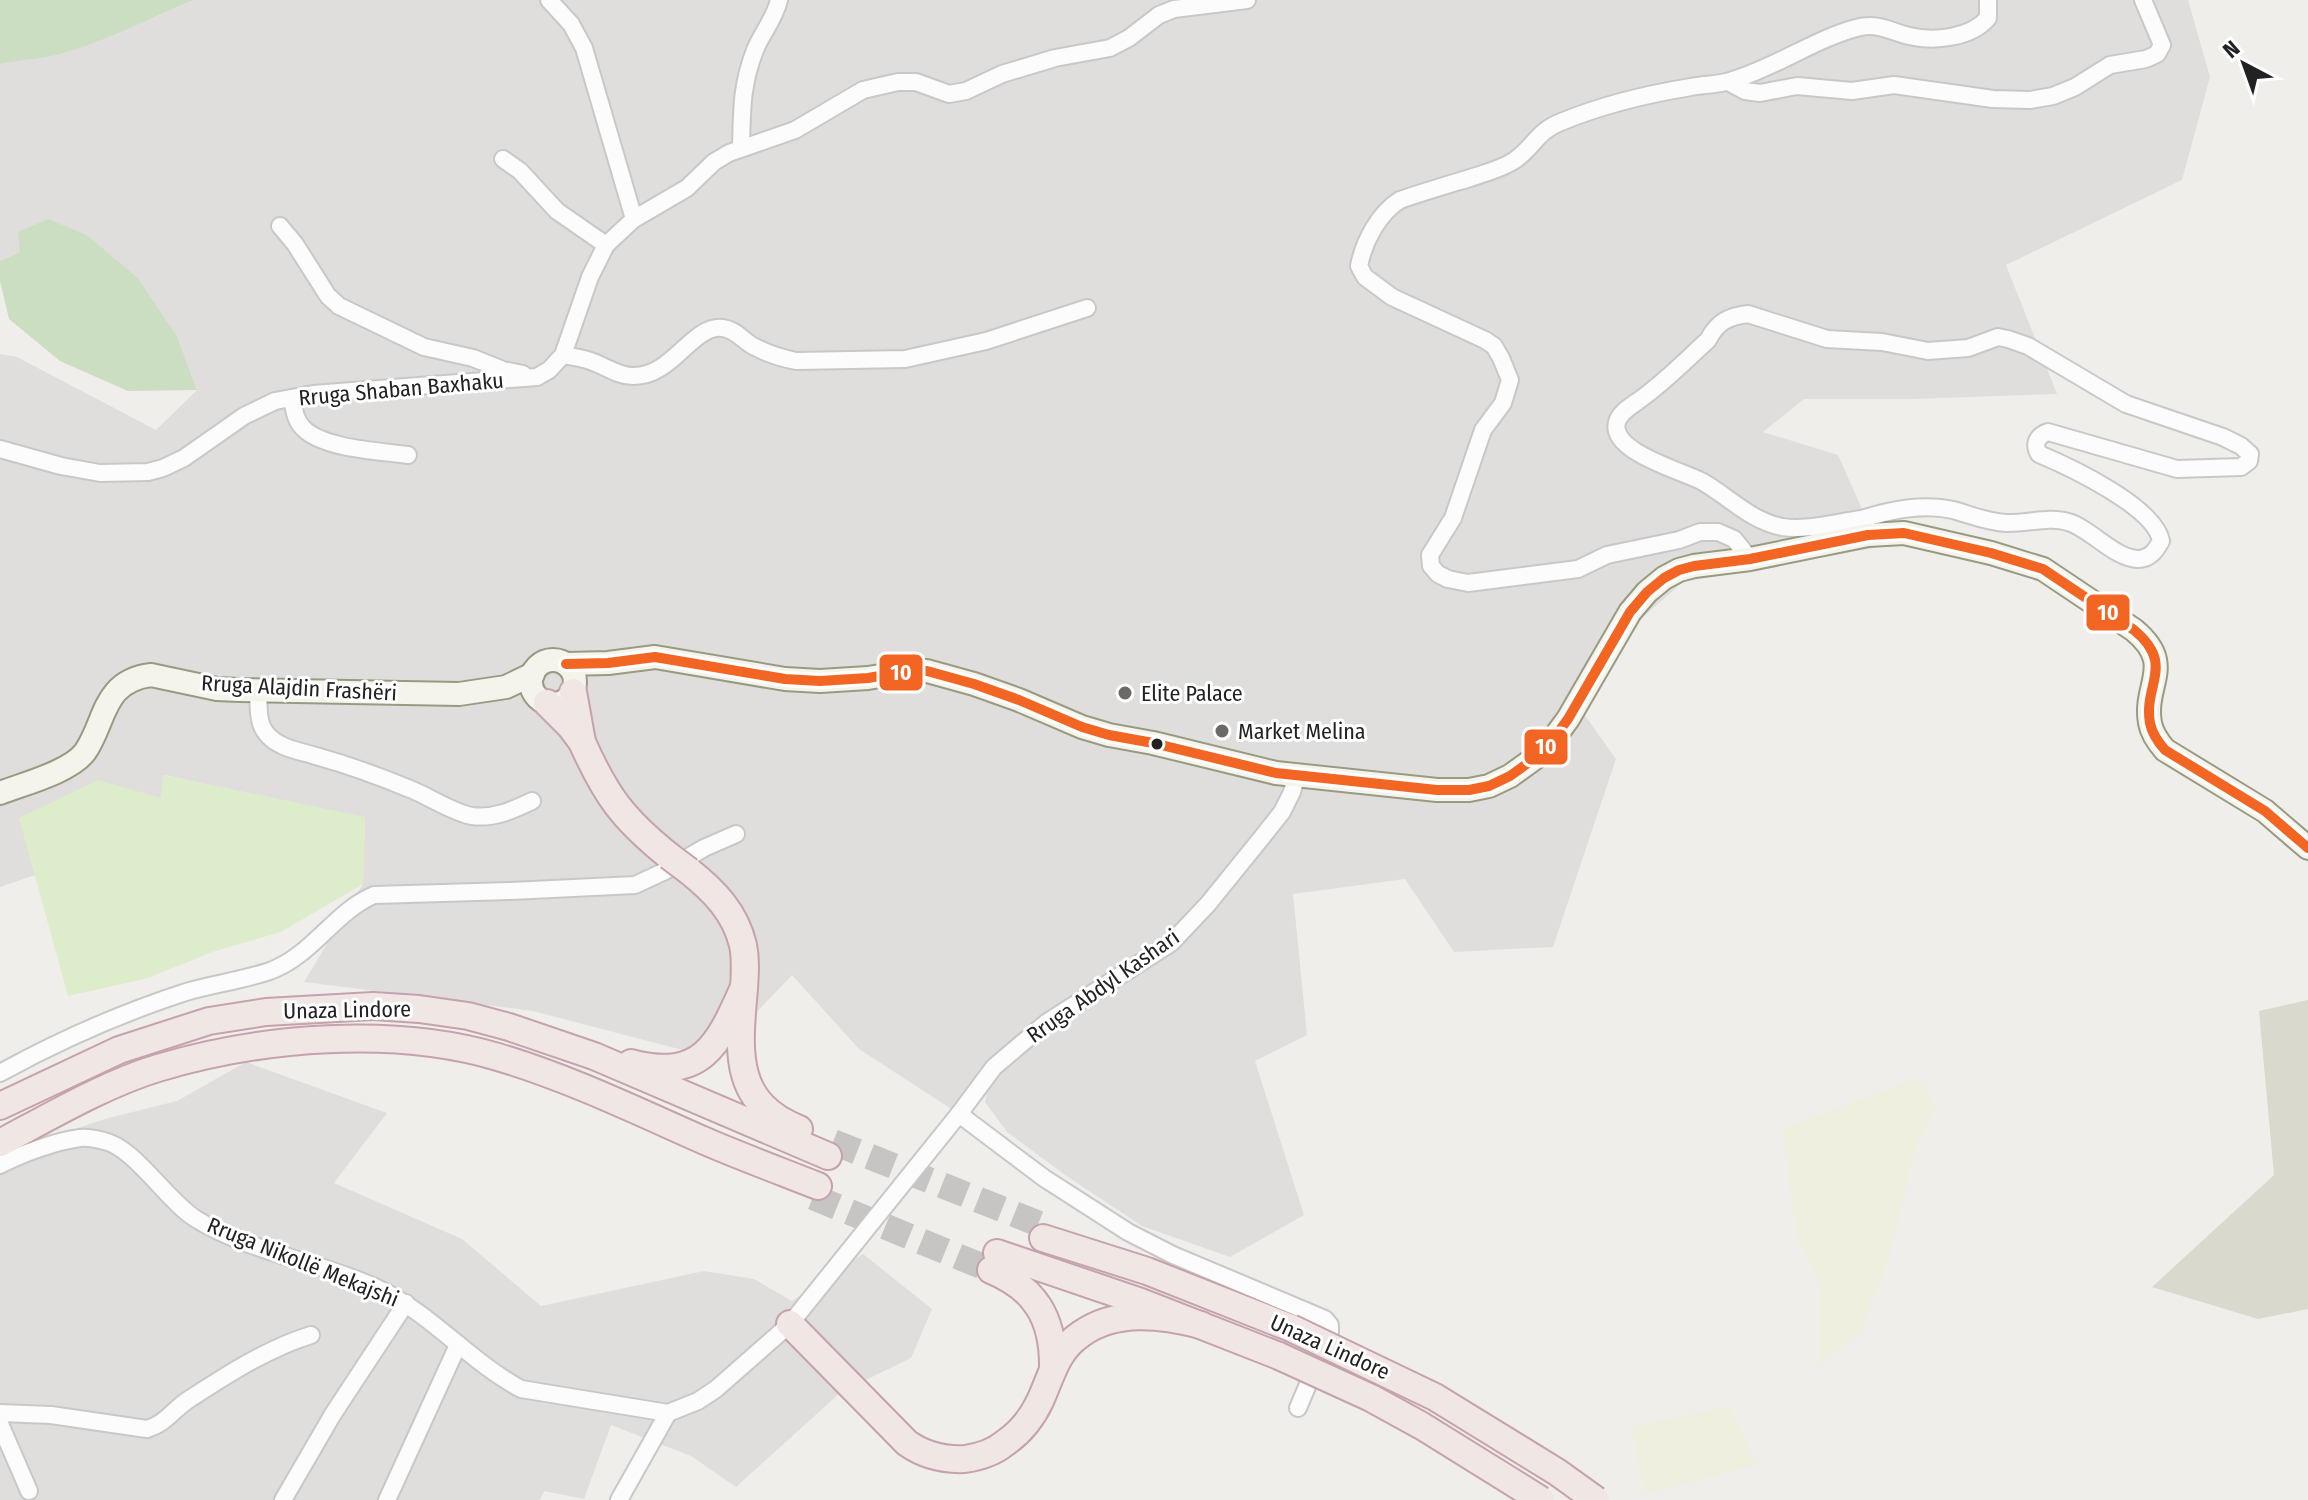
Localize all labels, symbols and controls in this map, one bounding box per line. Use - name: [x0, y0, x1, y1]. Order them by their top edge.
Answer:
- north arrow: [2204, 24, 2284, 104]
- text: N: [2217, 35, 2245, 64]
- street label: Rruga Shaban Baxhaku: [297, 367, 505, 411]
- line badge: 10: [2085, 593, 2131, 632]
- text: 10: [2097, 599, 2119, 626]
- line badge: 10: [878, 653, 924, 692]
- text: 10: [890, 659, 912, 686]
- street label: Rruga Alajdin Frashëri: [200, 669, 398, 707]
- place label: Elite Palace: [1141, 680, 1243, 707]
- marker: Elite Palace: [1116, 684, 1134, 702]
- place label: Market Melina: [1238, 718, 1366, 745]
- marker: Market Melina: [1213, 722, 1231, 740]
- line badge: 10: [1523, 728, 1569, 766]
- text: 10: [1535, 733, 1557, 760]
- unlabelled marker: [1149, 736, 1165, 752]
- street label: Rruga Abdyl Kashari: [1022, 923, 1184, 1049]
- street label: Unaza Lindore: [283, 995, 411, 1025]
- street label: Rruga Nikollë Mekajshi: [203, 1211, 403, 1313]
- street label: Unaza Lindore: [1266, 1309, 1394, 1385]

